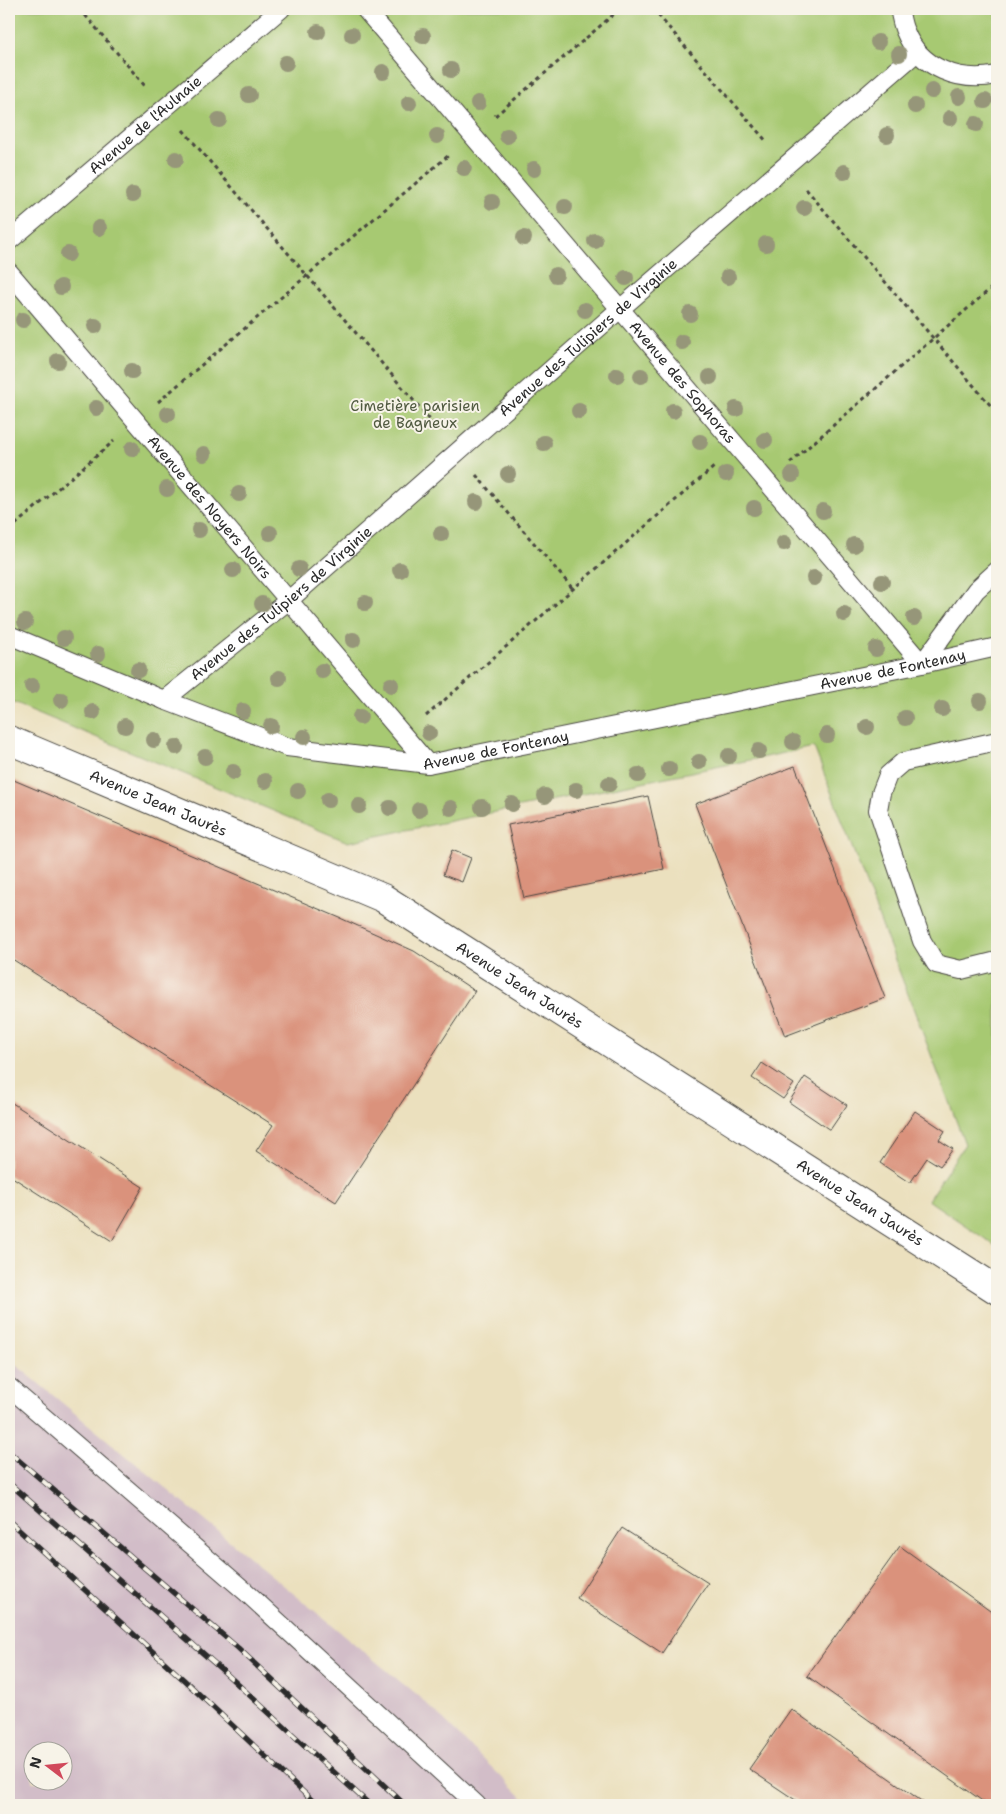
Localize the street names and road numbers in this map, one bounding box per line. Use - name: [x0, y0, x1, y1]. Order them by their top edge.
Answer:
- street label: Avenue de l'Aulnaie: [85, 71, 206, 179]
- street label: Avenue des Tulipiers de Virginie: [494, 254, 682, 421]
- street label: Avenue des Sophoras: [625, 317, 740, 448]
- street label: Avenue des Noyers Noirs: [143, 431, 276, 583]
- street label: Avenue des Tulipiers de Virginie: [186, 522, 376, 685]
- street label: Avenue de Fontenay: [818, 644, 968, 694]
- street label: Avenue de Fontenay: [421, 726, 571, 775]
- street label: Avenue Jean Jaurès: [86, 765, 230, 841]
- street label: Avenue Jean Jaurès: [452, 937, 587, 1033]
- street label: Avenue Jean Jaurès: [792, 1154, 928, 1251]

